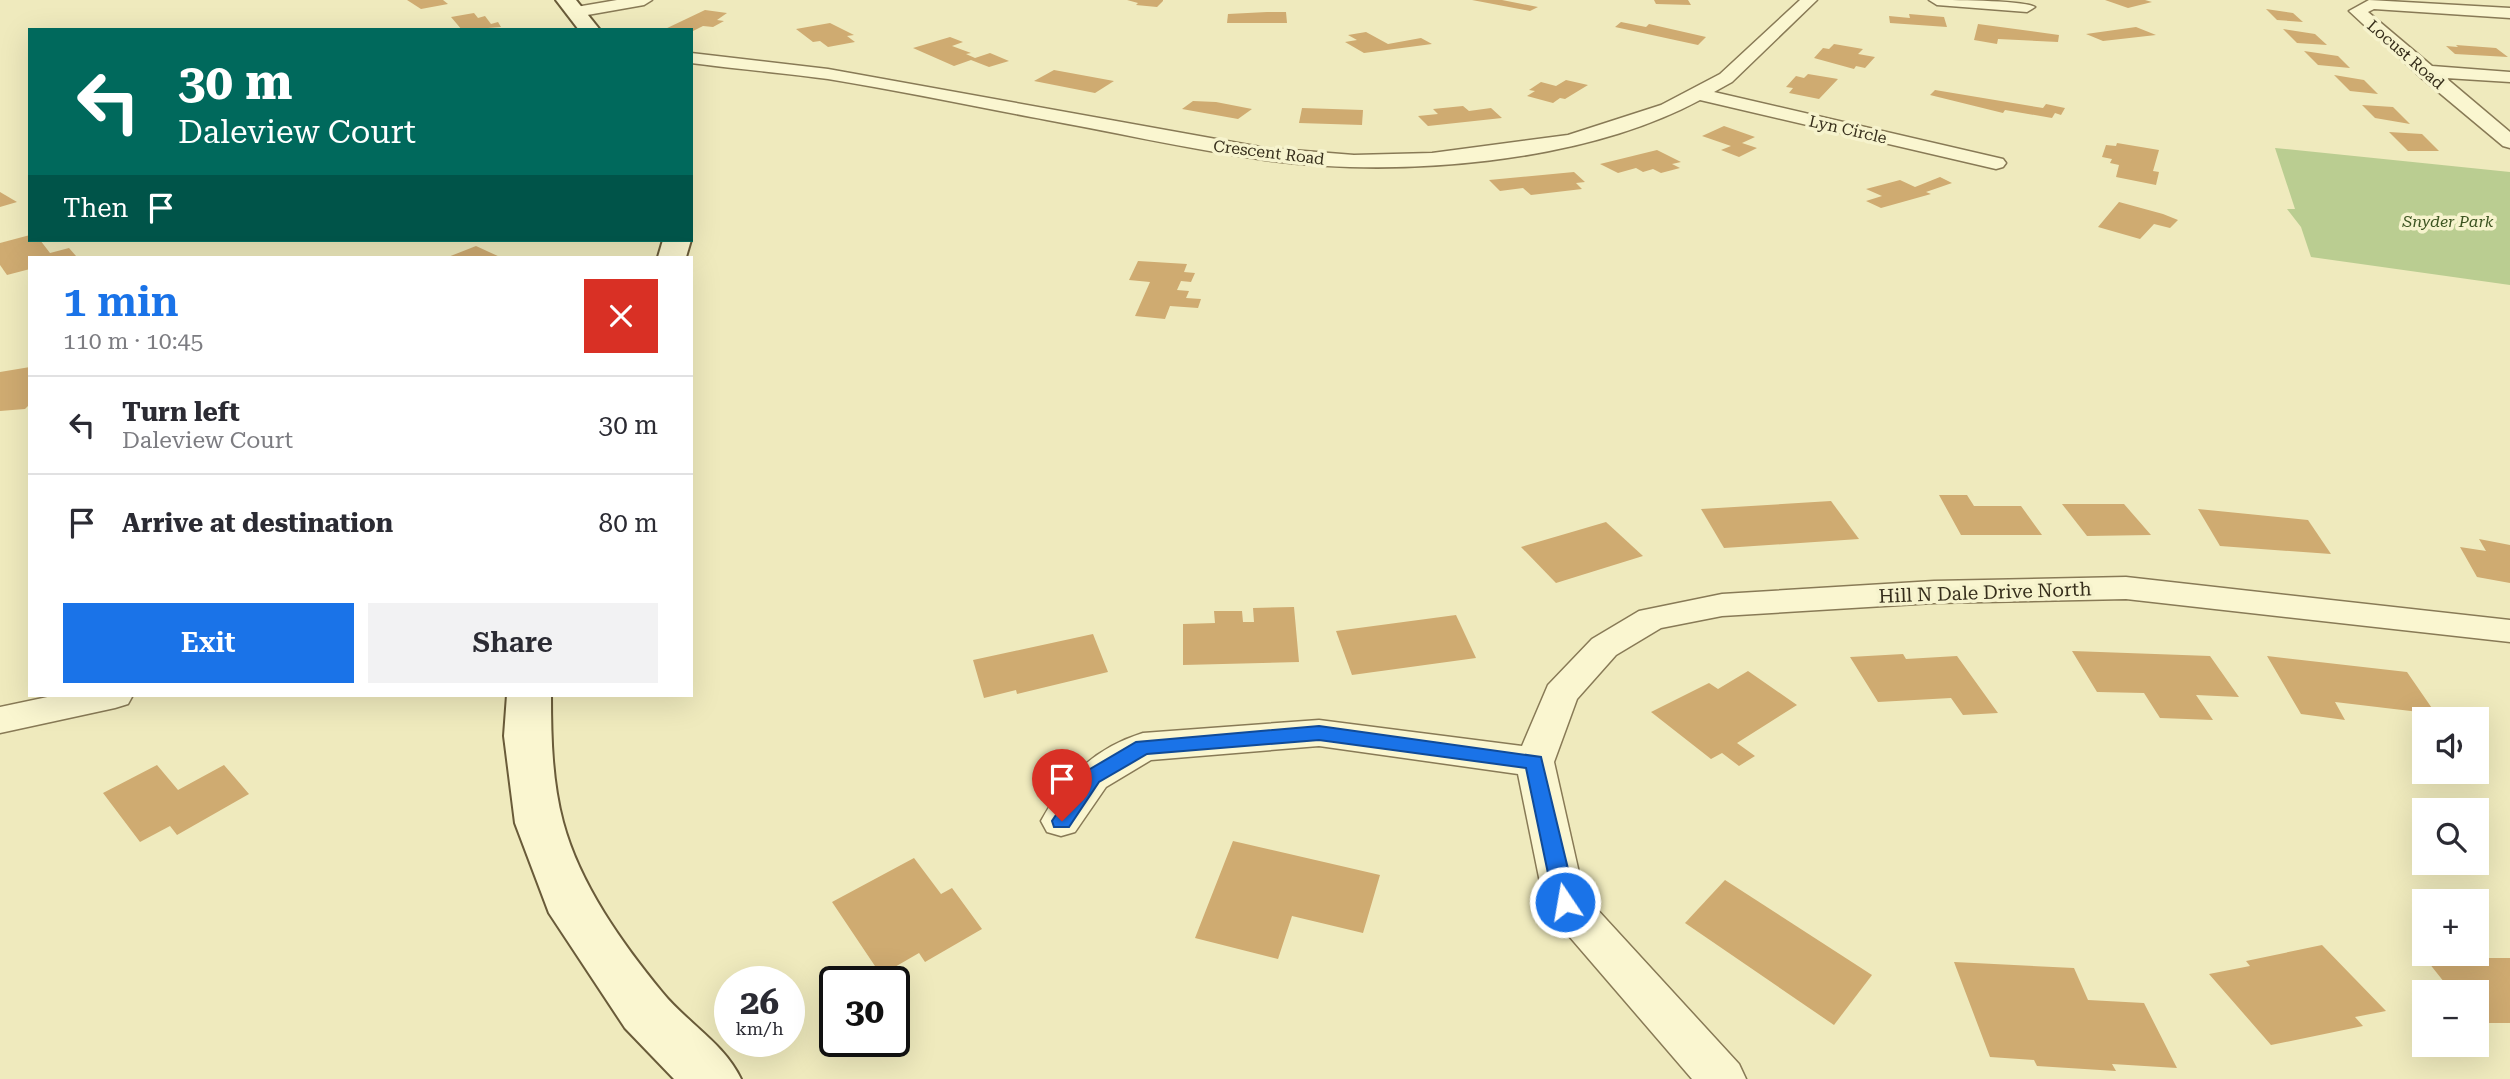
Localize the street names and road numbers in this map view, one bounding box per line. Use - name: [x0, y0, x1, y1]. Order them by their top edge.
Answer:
- street label: Locust Road: [2363, 16, 2448, 93]
- street label: Lyn Circle: [1807, 111, 1889, 148]
- street label: Crescent Road: [1212, 136, 1326, 169]
- street label: Hill N Dale Drive North: [1878, 577, 2092, 608]

